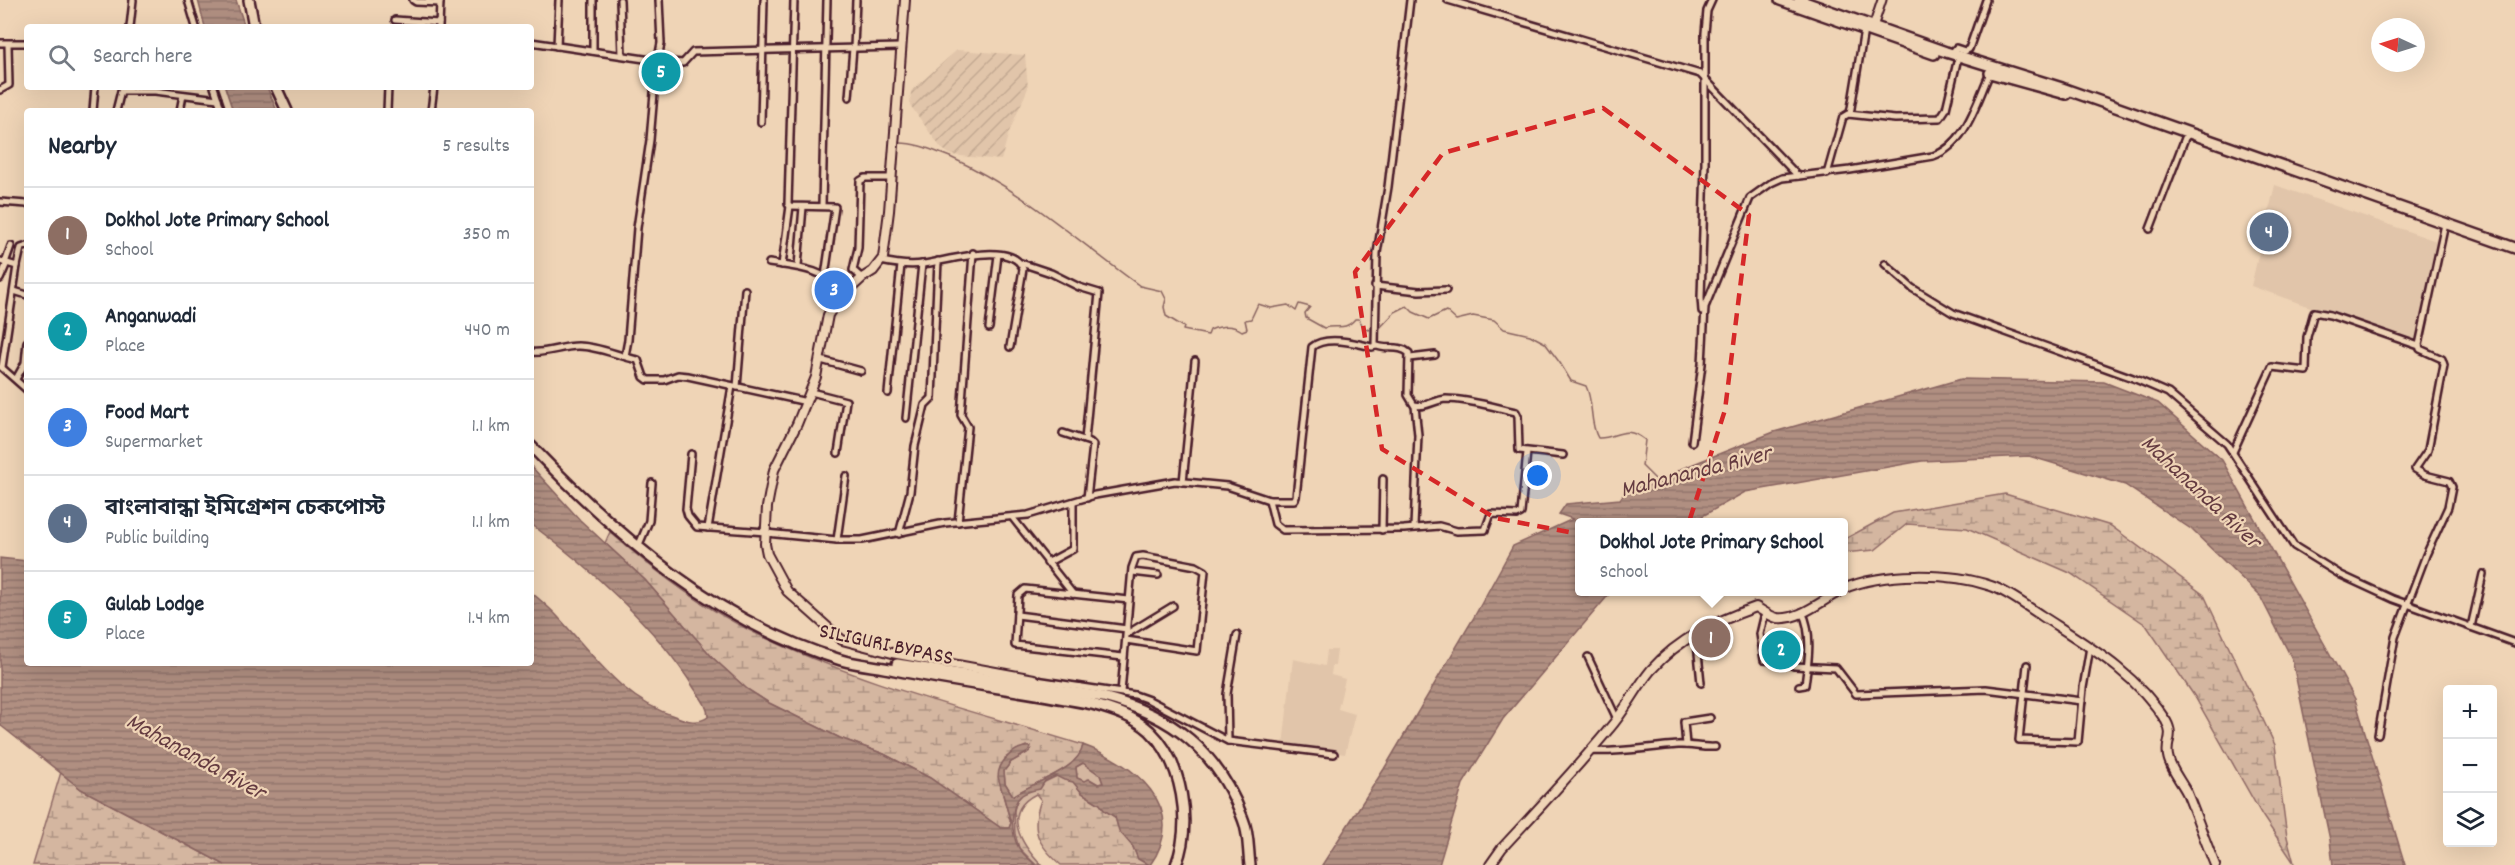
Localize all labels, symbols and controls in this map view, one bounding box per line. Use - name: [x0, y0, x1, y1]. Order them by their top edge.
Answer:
- north arrow: [2371, 18, 2425, 72]
- search box: [24, 24, 534, 90]
- icon: search: [45, 41, 78, 74]
- text: Search here: [93, 42, 192, 73]
- pin: 5: [642, 50, 680, 94]
- text: Nearby: [48, 129, 116, 166]
- text: 5 results: [442, 133, 510, 161]
- text: Dokhol Jote Primary School: [105, 206, 329, 237]
- pin: 4: [2250, 210, 2288, 254]
- text: 1: [65, 221, 70, 249]
- text: 350 m: [463, 221, 510, 249]
- text: School: [105, 237, 154, 265]
- pin: 3: [814, 268, 854, 312]
- text: Anganwadi: [105, 302, 196, 333]
- text: 2: [63, 317, 72, 345]
- text: 440 m: [464, 317, 510, 345]
- text: Place: [105, 333, 145, 361]
- text: Food Mart: [105, 398, 189, 429]
- text: 3: [63, 413, 72, 441]
- text: 1.1 km: [471, 413, 510, 441]
- water label: Mahananda River: [2132, 428, 2270, 560]
- text: Supermarket: [105, 429, 203, 457]
- water label: Mahananda River: [1617, 437, 1778, 508]
- your location: [1523, 461, 1552, 490]
- text: বাংলাবান্ধা ইমিগ্রেশন চেকপোস্ট: [105, 494, 385, 525]
- text: 4: [63, 509, 72, 537]
- text: 1.1 km: [471, 509, 510, 537]
- popup: [1575, 518, 1848, 596]
- text: Public building: [105, 525, 209, 553]
- text: Dokhol Jote Primary School: [1599, 528, 1824, 559]
- text: School: [1599, 559, 1648, 587]
- text: Gulab Lodge: [105, 590, 204, 621]
- text: 5: [63, 605, 72, 633]
- text: 1.4 km: [467, 605, 510, 633]
- pin: 1: [1692, 616, 1730, 660]
- street label: SILIGURI BYPASS: [816, 617, 956, 675]
- text: Place: [105, 621, 145, 649]
- pin: 2: [1762, 628, 1800, 672]
- map controls: [2443, 685, 2497, 847]
- button: +: [2443, 685, 2497, 739]
- water label: Mahananda River: [119, 706, 274, 812]
- button: −: [2443, 739, 2497, 793]
- button: layers: [2443, 793, 2497, 847]

